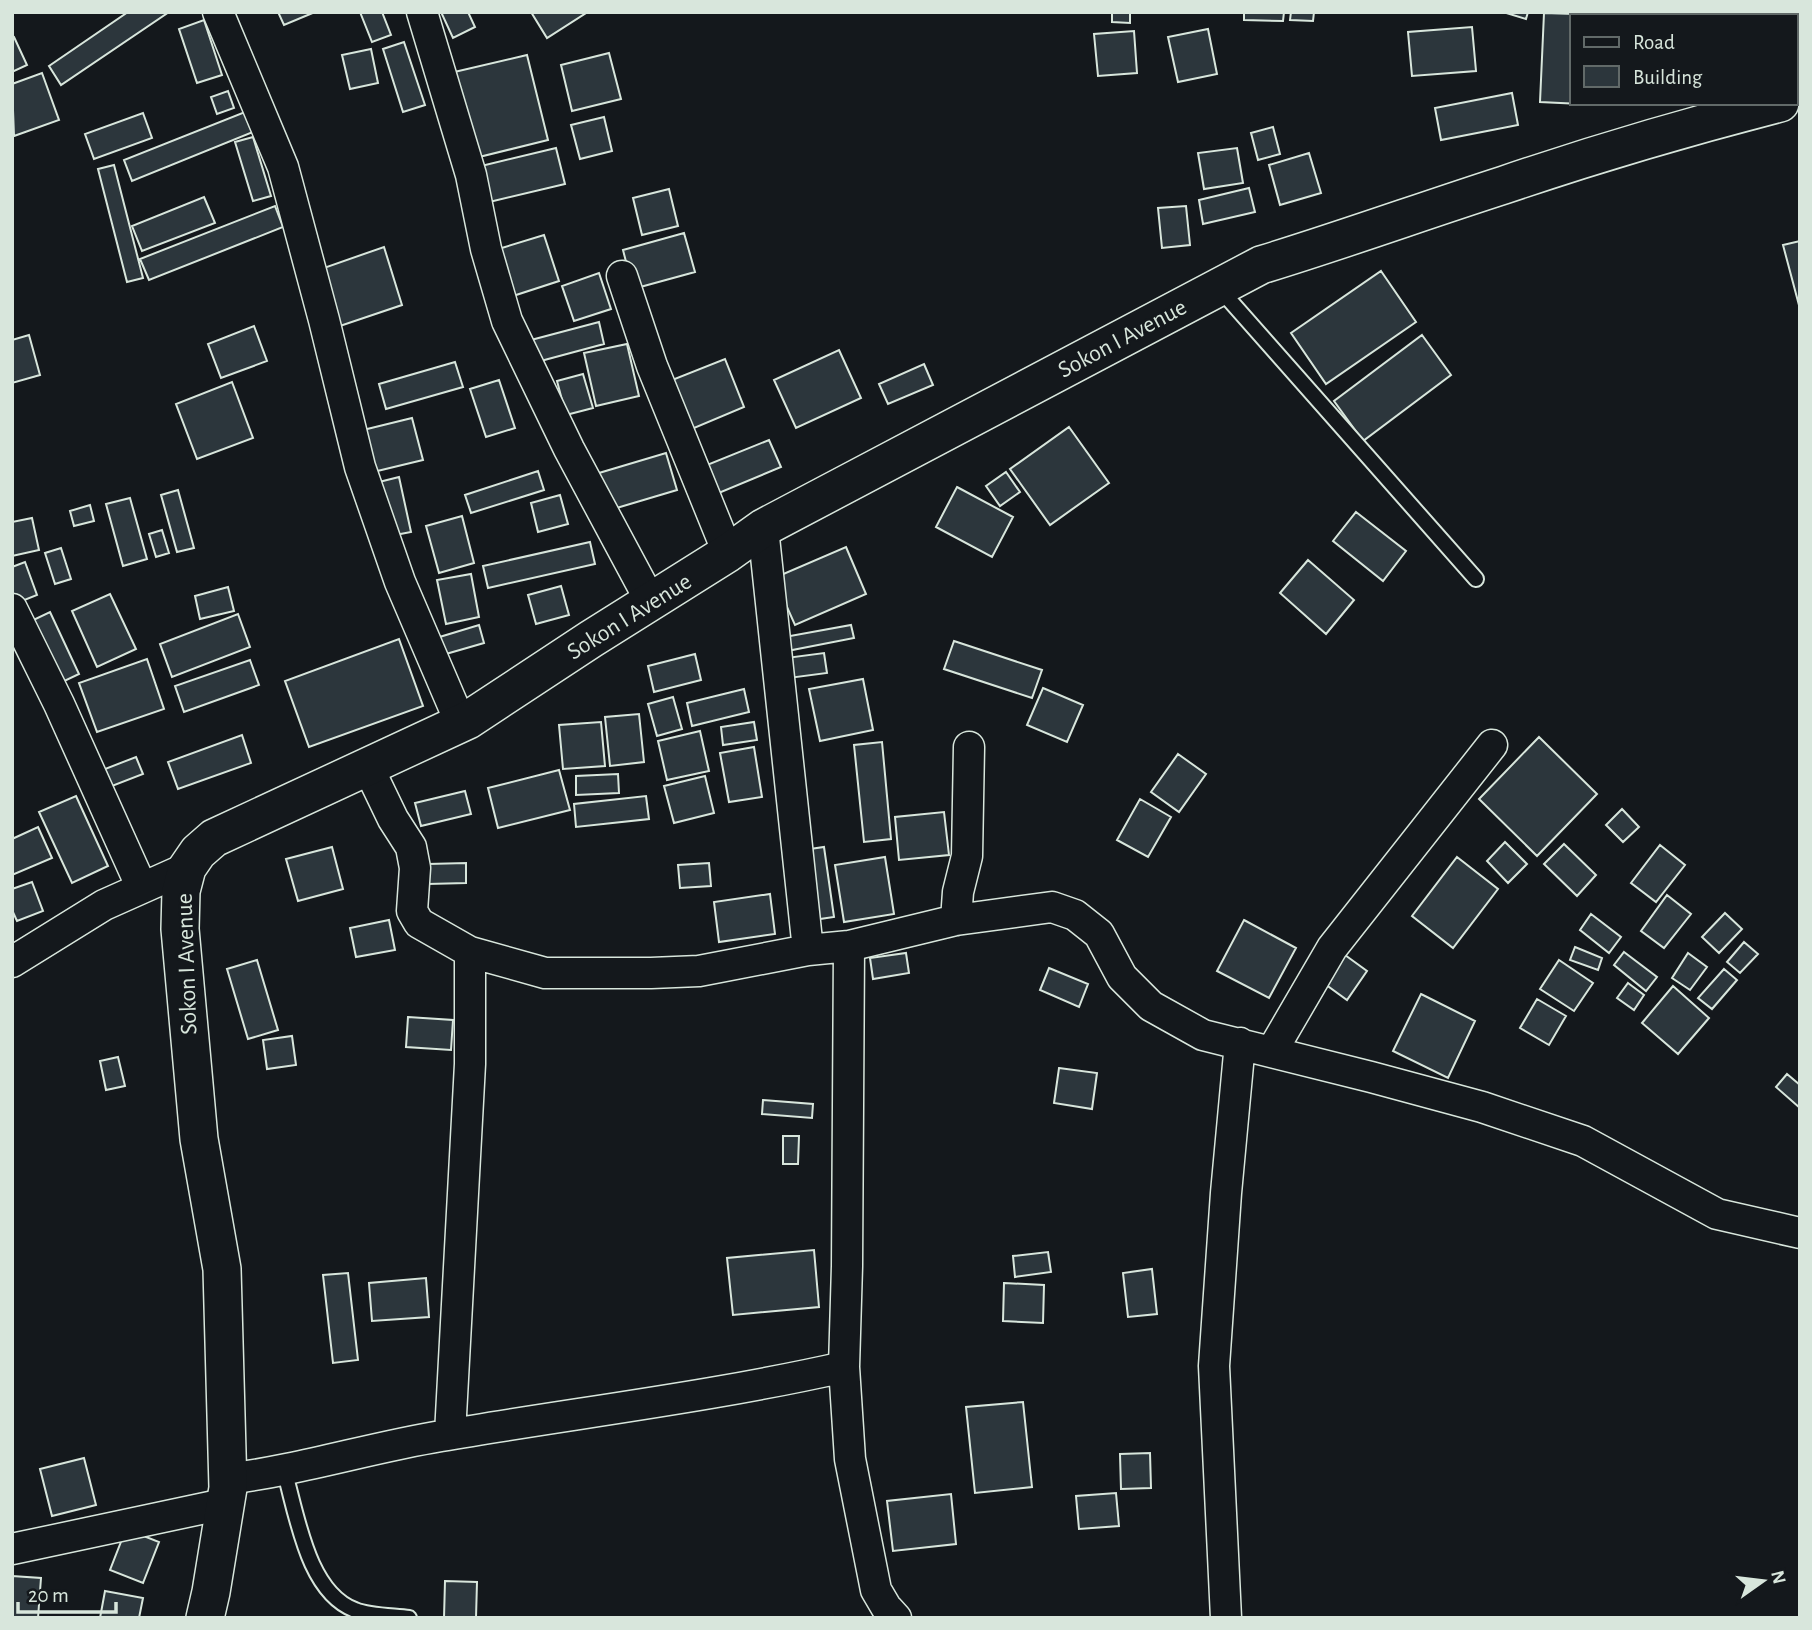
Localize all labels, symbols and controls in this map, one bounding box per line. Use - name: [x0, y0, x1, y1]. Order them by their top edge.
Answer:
- legend: [1570, 14, 1798, 105]
- text: Road: [1633, 32, 1675, 53]
- text: Building: [1633, 67, 1703, 88]
- street label: Sokon I Avenue: [1054, 295, 1191, 383]
- street label: Sokon I Avenue: [563, 569, 696, 664]
- street label: Sokon I Avenue: [173, 893, 201, 1035]
- north arrow: [1728, 1546, 1798, 1616]
- text: N: [1767, 1569, 1789, 1586]
- scale bar: [18, 1570, 116, 1614]
- text: 20 m: [28, 1585, 69, 1606]

